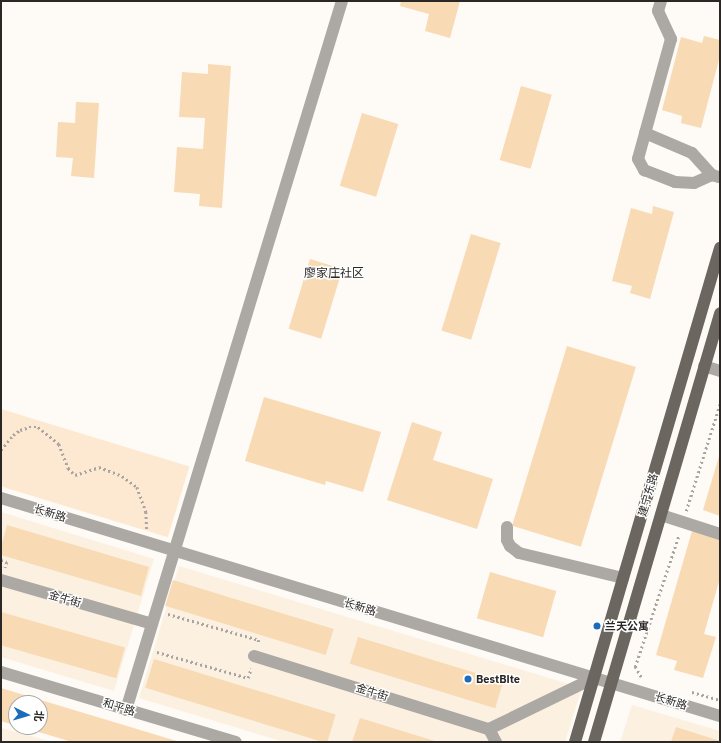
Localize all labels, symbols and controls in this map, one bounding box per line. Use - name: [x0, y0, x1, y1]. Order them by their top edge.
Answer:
- district label: 廖家庄社区: [304, 266, 364, 280]
- street label: 建宁东路: [636, 472, 660, 518]
- street label: 长新路: [32, 502, 68, 524]
- street label: 金牛街: [47, 588, 83, 610]
- street label: 长新路: [342, 596, 378, 618]
- place label: 兰天公寓: [605, 619, 649, 633]
- marker: 兰天公寓: [592, 621, 602, 631]
- place label: BestBite: [476, 672, 520, 686]
- marker: BestBite: [463, 674, 473, 684]
- street label: 金牛街: [354, 681, 390, 703]
- street label: 长新路: [653, 690, 689, 712]
- north arrow: [8, 695, 48, 735]
- street label: 和平路: [101, 696, 137, 718]
- text: 北: [32, 710, 46, 722]

